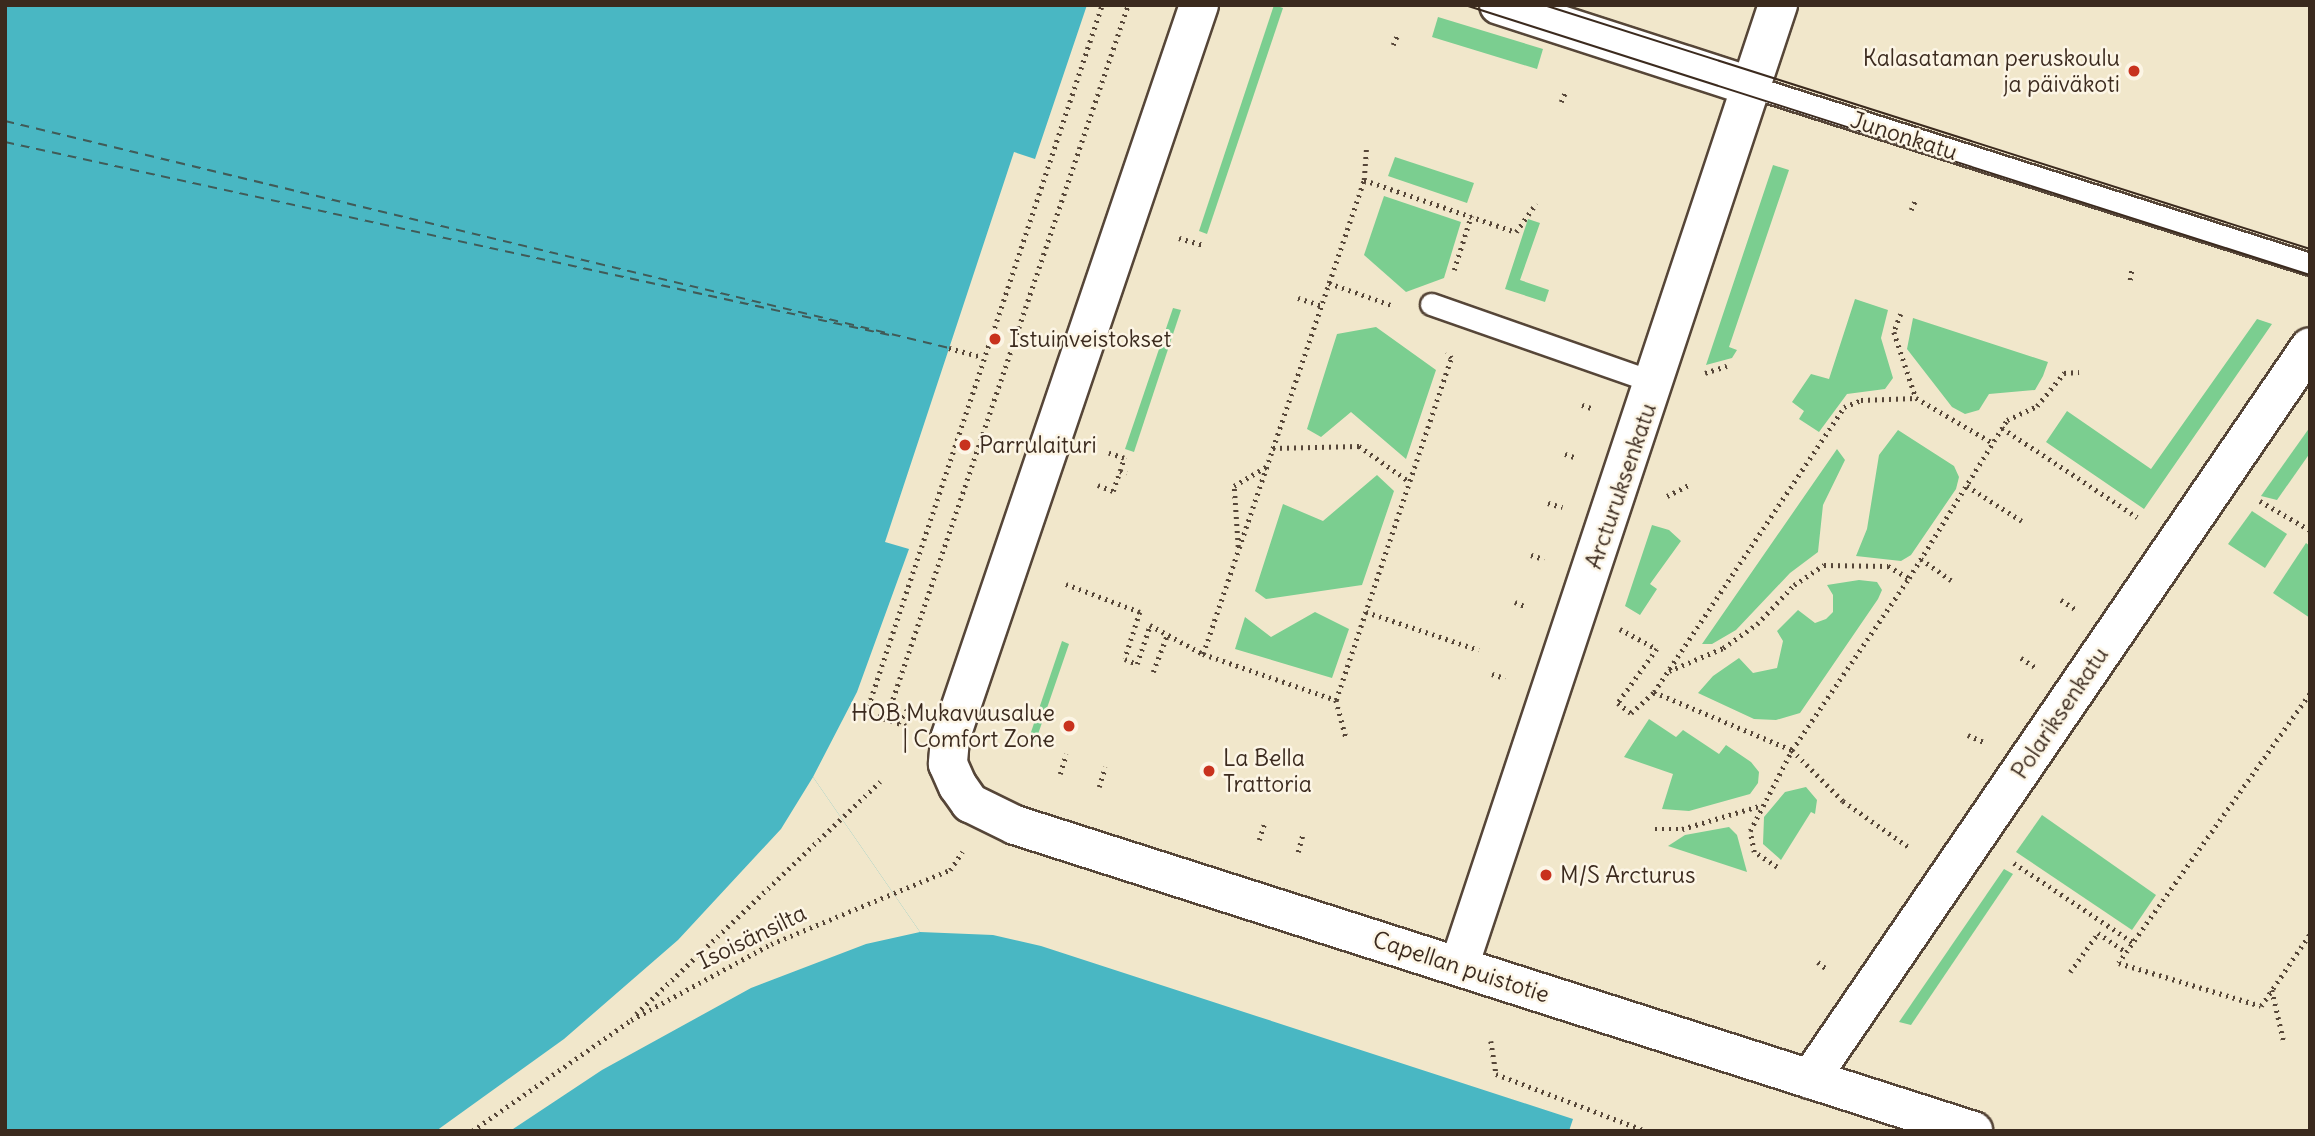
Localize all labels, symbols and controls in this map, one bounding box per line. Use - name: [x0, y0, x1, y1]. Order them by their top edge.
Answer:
- place label: Kalasataman peruskoulu ja päiväkoti: [1863, 44, 2120, 98]
- marker: Kalasataman peruskoulu ja päiväkoti: [2126, 63, 2142, 79]
- street label: Junonkatu: [1847, 106, 1961, 166]
- place label: Istuinveistokset: [1009, 325, 1171, 353]
- marker: Istuinveistokset: [987, 331, 1003, 347]
- street label: Arcturuksenkatu: [1580, 400, 1662, 572]
- place label: Parrulaituri: [979, 431, 1097, 459]
- marker: Parrulaituri: [957, 437, 973, 453]
- street label: Polariksenkatu: [2006, 642, 2114, 784]
- place label: HOB Mukavuusalue | Comfort Zone: [851, 699, 1055, 753]
- marker: HOB Mukavuusalue | Comfort Zone: [1061, 718, 1077, 734]
- place label: La Bella Trattoria: [1223, 744, 1312, 798]
- marker: La Bella Trattoria: [1201, 763, 1217, 779]
- place label: M/S Arcturus: [1560, 861, 1695, 889]
- marker: M/S Arcturus: [1538, 867, 1554, 883]
- street label: Isoisänsilta: [693, 899, 811, 975]
- street label: Capellan puistotie: [1369, 925, 1553, 1009]

